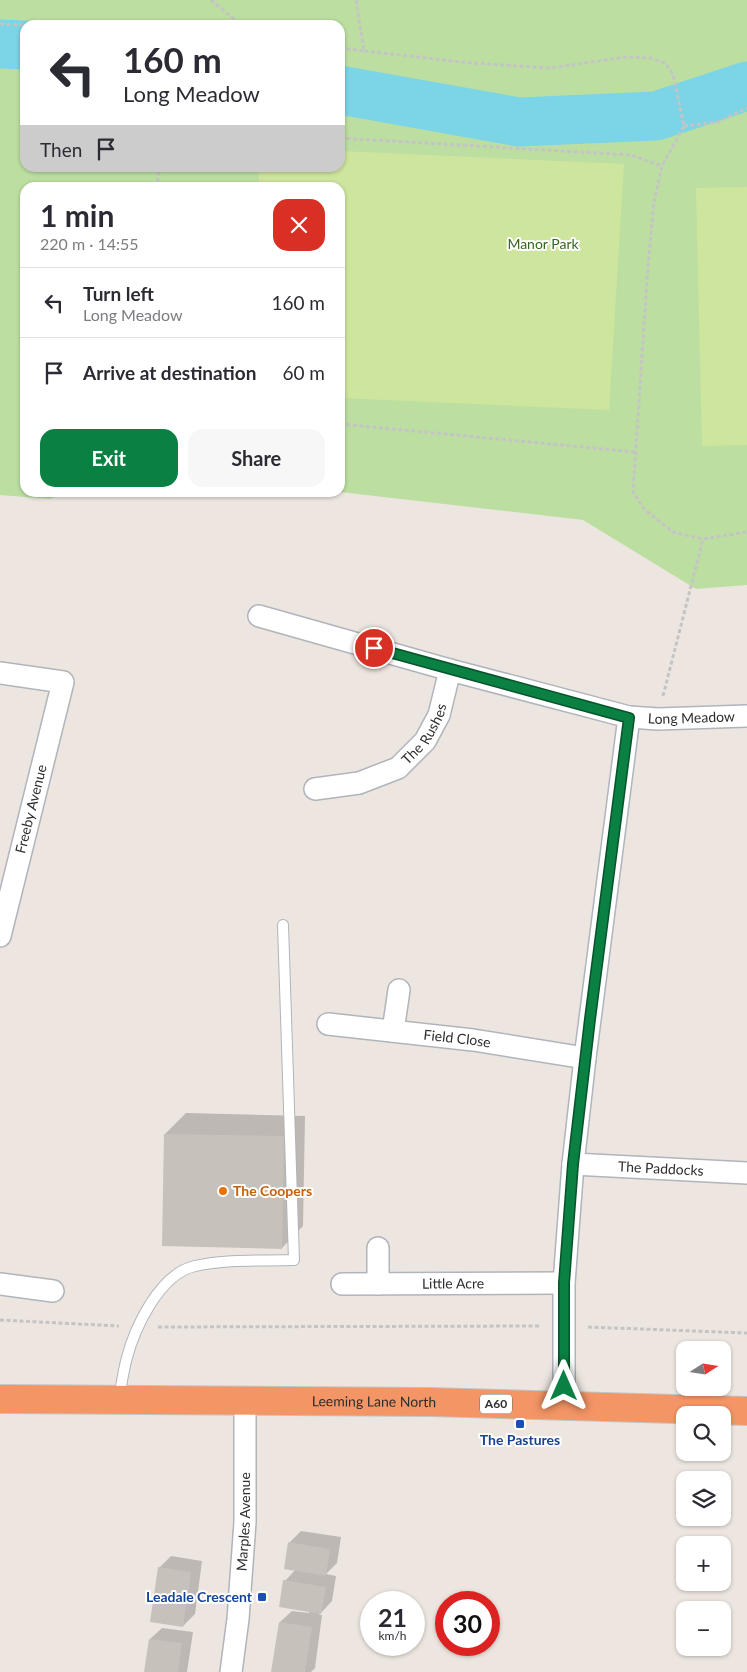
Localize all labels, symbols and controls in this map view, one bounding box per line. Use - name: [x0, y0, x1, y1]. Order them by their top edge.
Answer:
- text: 160 m: [123, 38, 222, 80]
- icon: left: [40, 40, 105, 105]
- text: Long Meadow: [123, 80, 260, 107]
- icon: arrive: [92, 135, 120, 163]
- text: Then: [40, 138, 82, 161]
- text: 1 min: [40, 197, 114, 233]
- button: close: [273, 199, 325, 251]
- text: 220 m · 14:55: [40, 234, 139, 253]
- park label: Manor Park: [507, 235, 580, 252]
- text: Turn left: [83, 282, 154, 305]
- icon: left: [40, 289, 68, 317]
- text: 160 m: [271, 291, 325, 314]
- text: Long Meadow: [83, 305, 183, 324]
- icon: arrive: [40, 359, 68, 387]
- text: Arrive at destination: [83, 361, 256, 384]
- text: 60 m: [282, 361, 325, 384]
- button: Exit: [40, 429, 178, 487]
- button: Share: [188, 429, 325, 487]
- pin: [353, 627, 395, 669]
- icon: arrive: [360, 634, 388, 662]
- street label: The Rushes: [398, 702, 449, 768]
- street label: Long Meadow: [647, 707, 735, 727]
- street label: Freeby Avenue: [11, 763, 50, 855]
- street label: Field Close: [423, 1026, 492, 1051]
- street label: The Paddocks: [618, 1157, 704, 1179]
- place label: The Coopers: [233, 1182, 312, 1199]
- marker: The Coopers: [217, 1185, 229, 1197]
- street label: Little Acre: [422, 1274, 484, 1292]
- north arrow: [676, 1341, 731, 1396]
- map controls: [676, 1341, 731, 1656]
- position arrow: [537, 1359, 589, 1411]
- street label: Leeming Lane North: [312, 1392, 436, 1410]
- road number: A60: [480, 1395, 512, 1414]
- button: search: [676, 1406, 731, 1461]
- marker: The Pastures: [514, 1418, 526, 1430]
- place label: The Pastures: [480, 1431, 560, 1448]
- button: layers: [676, 1471, 731, 1526]
- street label: Marples Avenue: [232, 1472, 253, 1572]
- button: +: [676, 1536, 731, 1591]
- place label: Leadale Crescent: [146, 1588, 253, 1605]
- marker: Leadale Crescent: [256, 1591, 268, 1603]
- speed limit sign: 30: [435, 1591, 500, 1656]
- button: −: [676, 1601, 731, 1656]
- text: 21: [378, 1602, 407, 1632]
- text: km/h: [378, 1628, 407, 1643]

